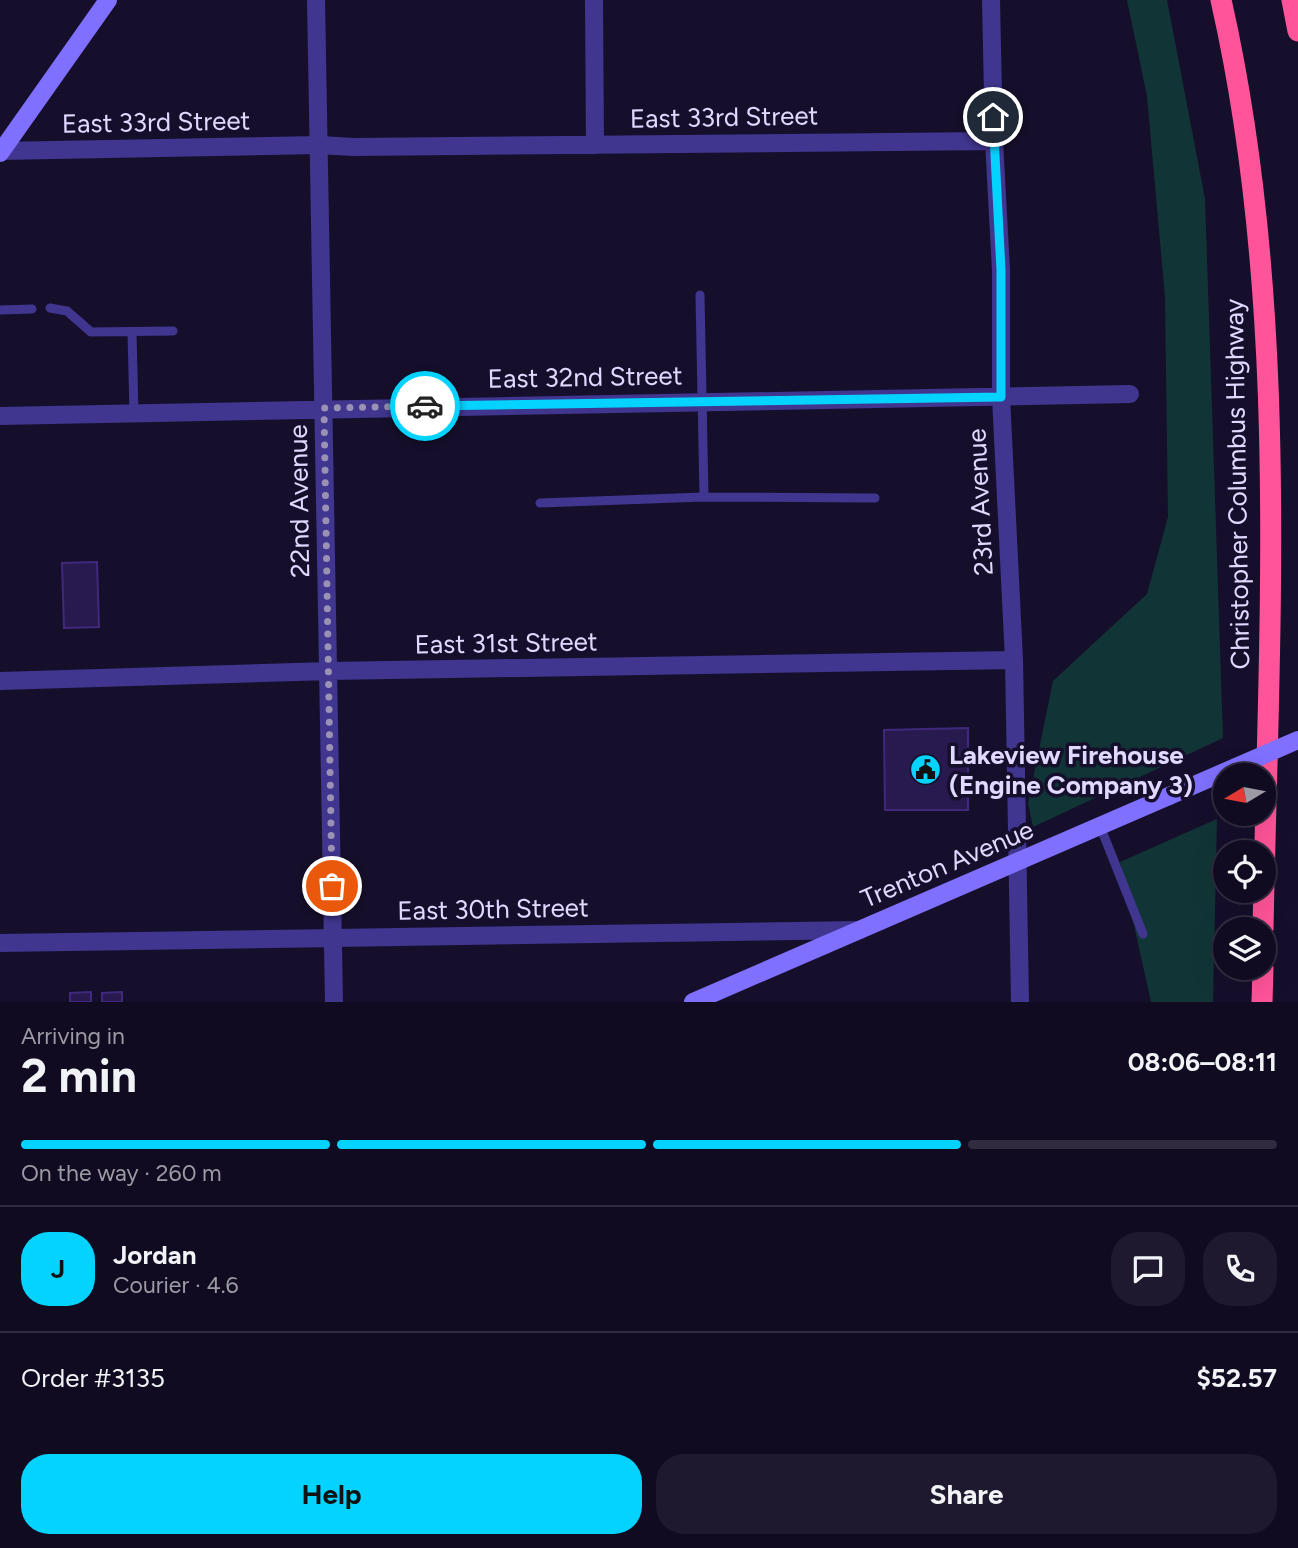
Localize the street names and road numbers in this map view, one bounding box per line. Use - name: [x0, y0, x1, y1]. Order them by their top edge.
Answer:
- street label: East 33rd Street: [629, 99, 819, 135]
- street label: East 33rd Street: [61, 104, 251, 140]
- street label: Christopher Columbus Highway: [1218, 298, 1256, 670]
- street label: East 32nd Street: [487, 359, 683, 395]
- street label: 22nd Avenue: [282, 424, 316, 578]
- street label: 23rd Avenue: [960, 428, 1000, 576]
- street label: East 31st Street: [414, 625, 598, 661]
- street label: Trenton Avenue: [856, 813, 1038, 915]
- street label: East 30th Street: [397, 891, 589, 927]

